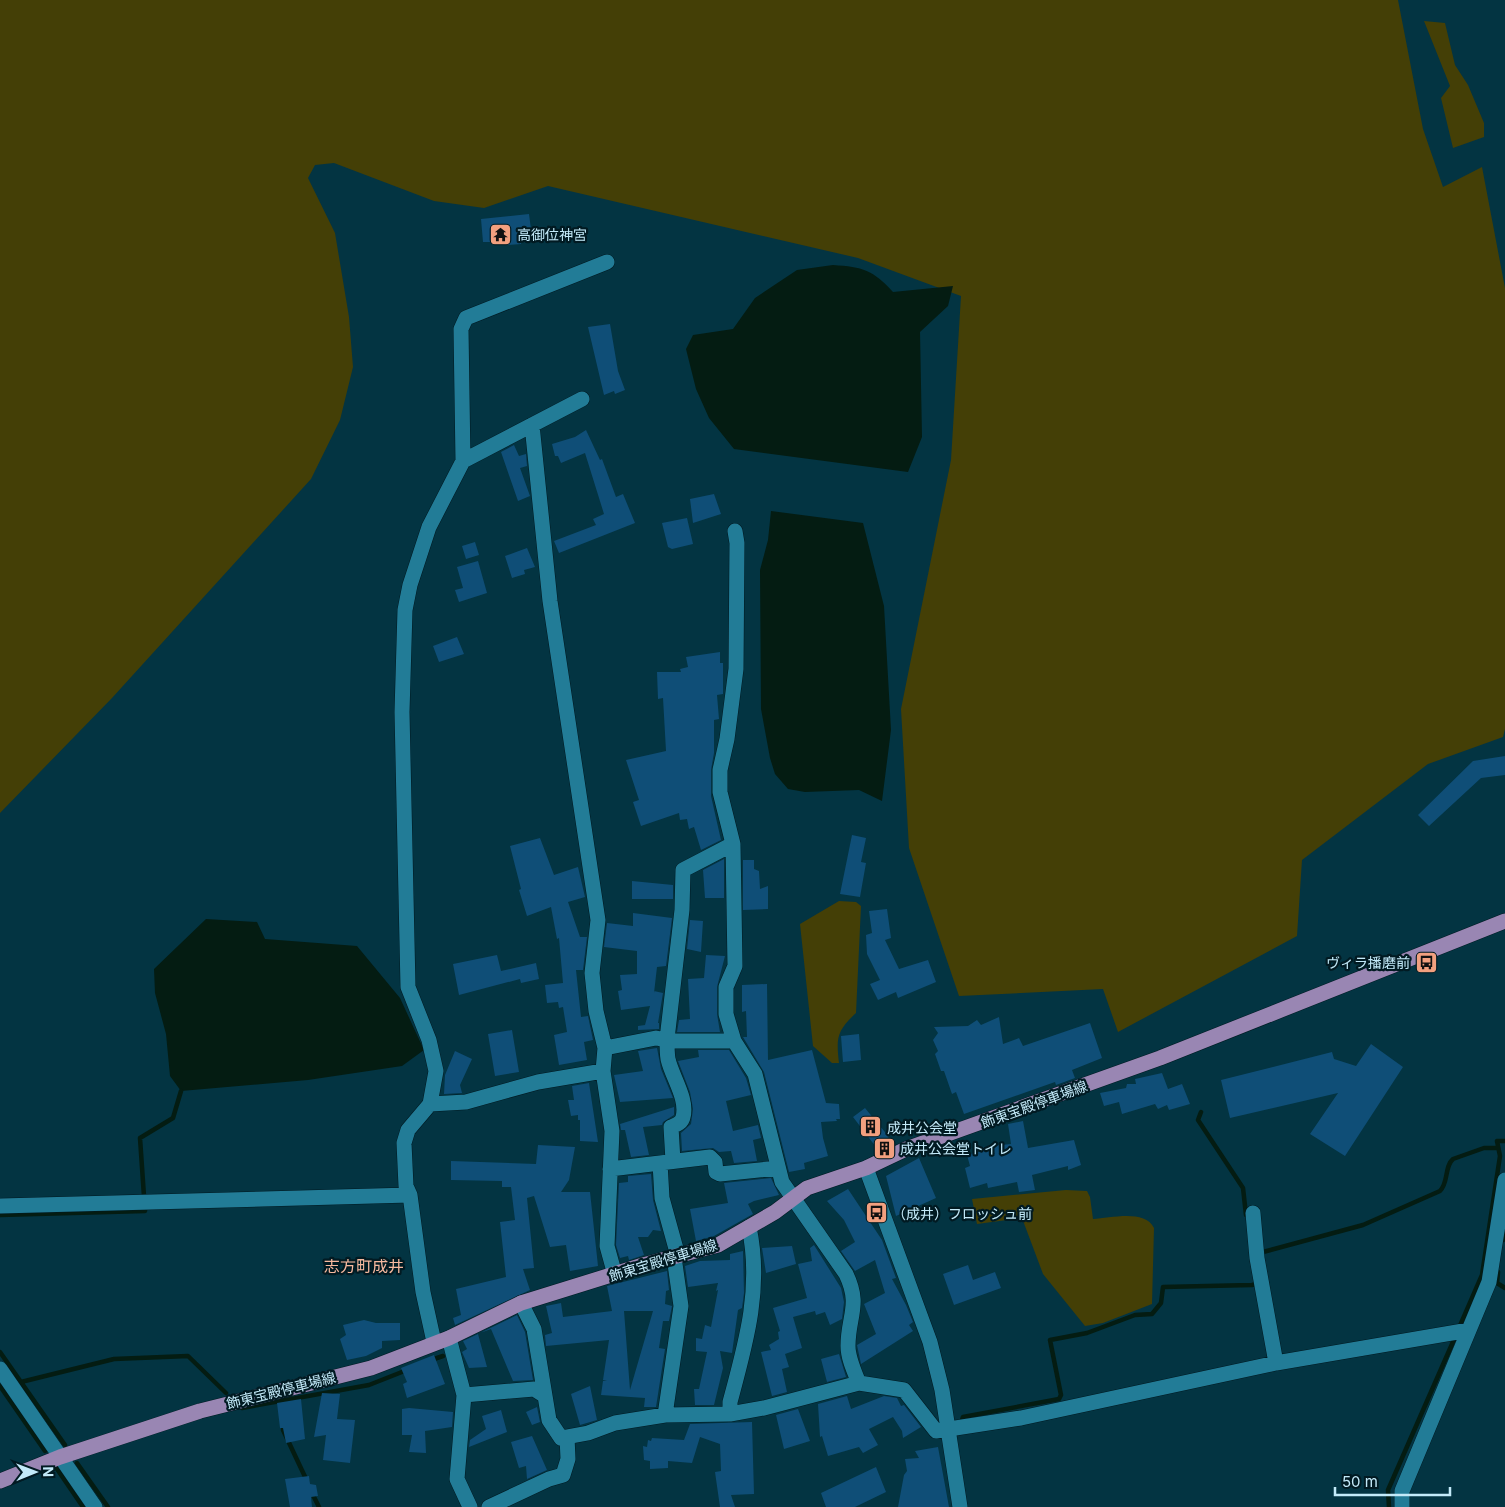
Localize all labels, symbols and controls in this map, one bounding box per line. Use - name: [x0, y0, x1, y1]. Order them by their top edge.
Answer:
- temple icon: 高御位神宮: [489, 222, 513, 246]
- place label: 高御位神宮: [517, 226, 587, 243]
- bus stop icon: ヴィラ播磨前: [1414, 950, 1438, 974]
- place label: ヴィラ播磨前: [1326, 954, 1410, 971]
- street label: 飾東宝殿停車場線: [978, 1077, 1090, 1131]
- building icon: 成井公会堂: [859, 1115, 883, 1139]
- place label: 成井公会堂: [887, 1119, 957, 1136]
- building icon: 成井公会堂トイレ: [872, 1136, 896, 1160]
- place label: 成井公会堂トイレ: [900, 1140, 1012, 1157]
- bus stop icon: （成井）フロッシュ前: [864, 1201, 888, 1225]
- place label: （成井）フロッシュ前: [892, 1205, 1032, 1222]
- street label: 飾東宝殿停車場線: [607, 1235, 719, 1285]
- district label: 志方町成井: [324, 1256, 404, 1276]
- street label: 飾東宝殿停車場線: [225, 1368, 337, 1412]
- north arrow: [10, 1447, 60, 1497]
- scale bar: [1335, 1464, 1450, 1496]
- text: N: [40, 1466, 57, 1477]
- text: 50 m: [1342, 1472, 1378, 1491]

